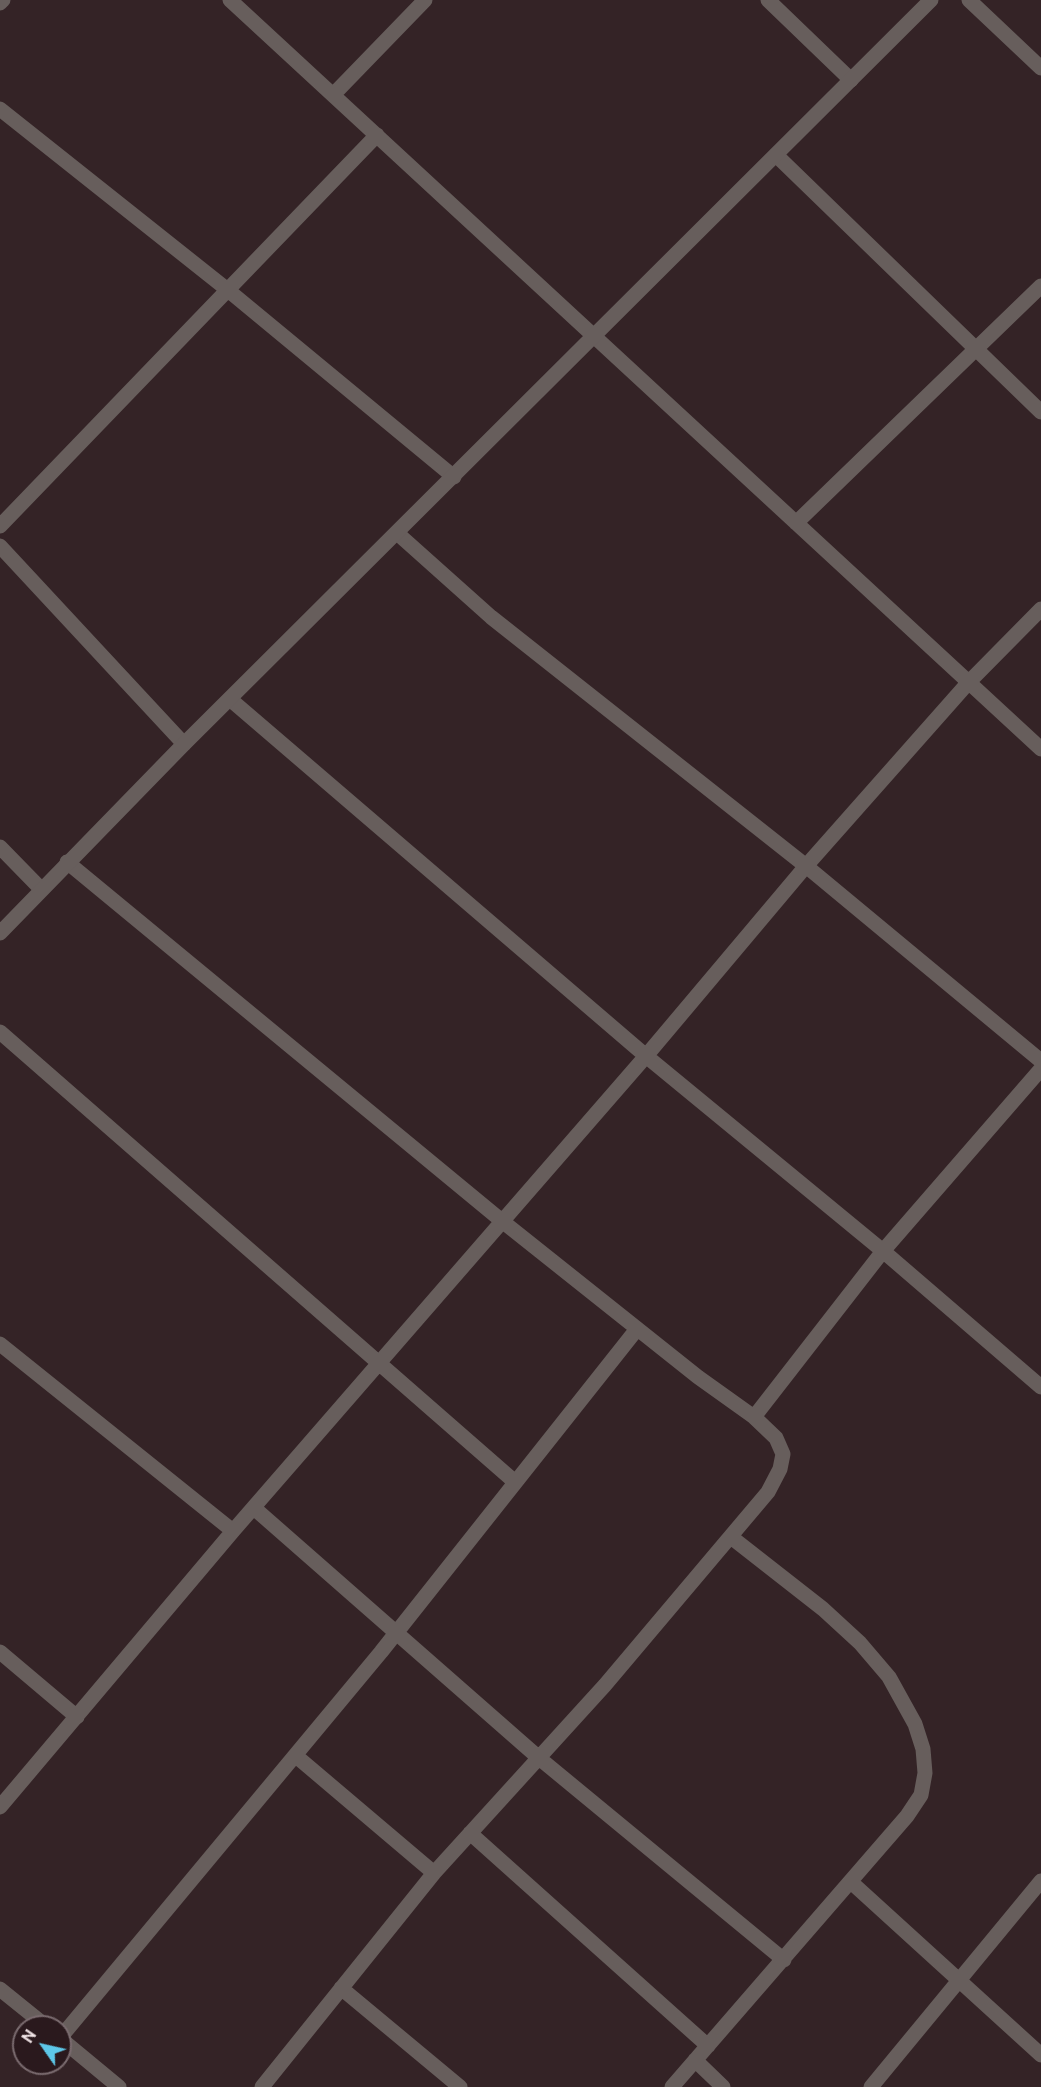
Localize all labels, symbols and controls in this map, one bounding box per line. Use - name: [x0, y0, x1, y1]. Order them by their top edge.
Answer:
- north arrow: [12, 2015, 72, 2075]
- text: N: [18, 2026, 40, 2046]

